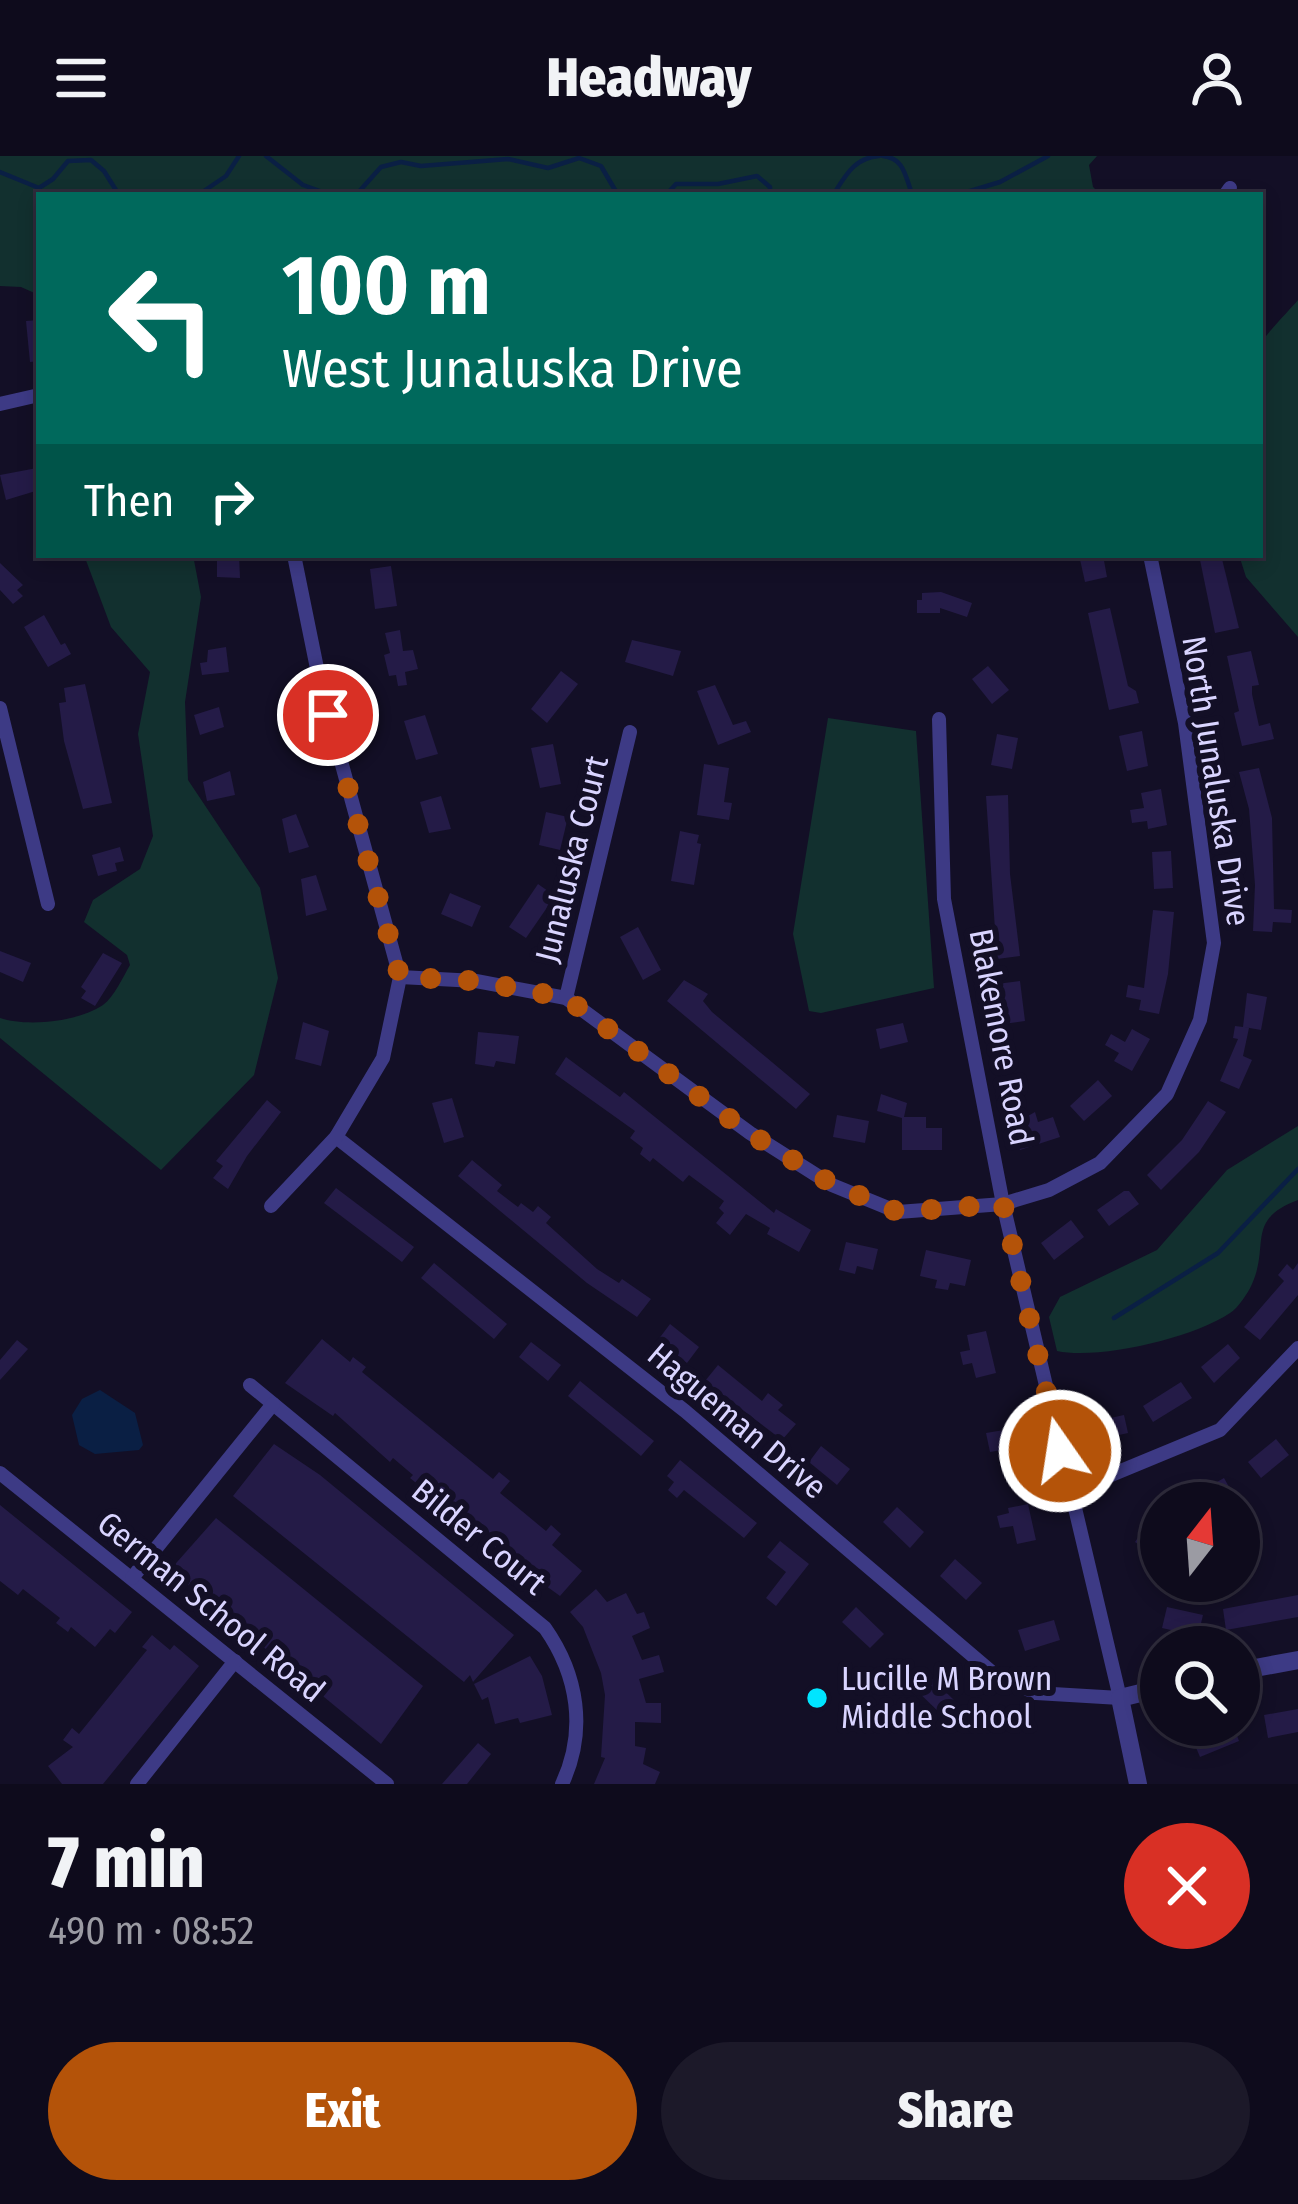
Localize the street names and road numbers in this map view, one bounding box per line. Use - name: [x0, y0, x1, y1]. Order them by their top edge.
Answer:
- street label: North Junaluska Drive: [1173, 633, 1259, 929]
- street label: Junaluska Court: [527, 751, 617, 966]
- street label: Blakemore Road: [960, 925, 1042, 1149]
- street label: Hagueman Drive: [639, 1335, 835, 1507]
- street label: Bilder Court: [404, 1471, 554, 1603]
- street label: German School Road: [89, 1503, 333, 1711]

